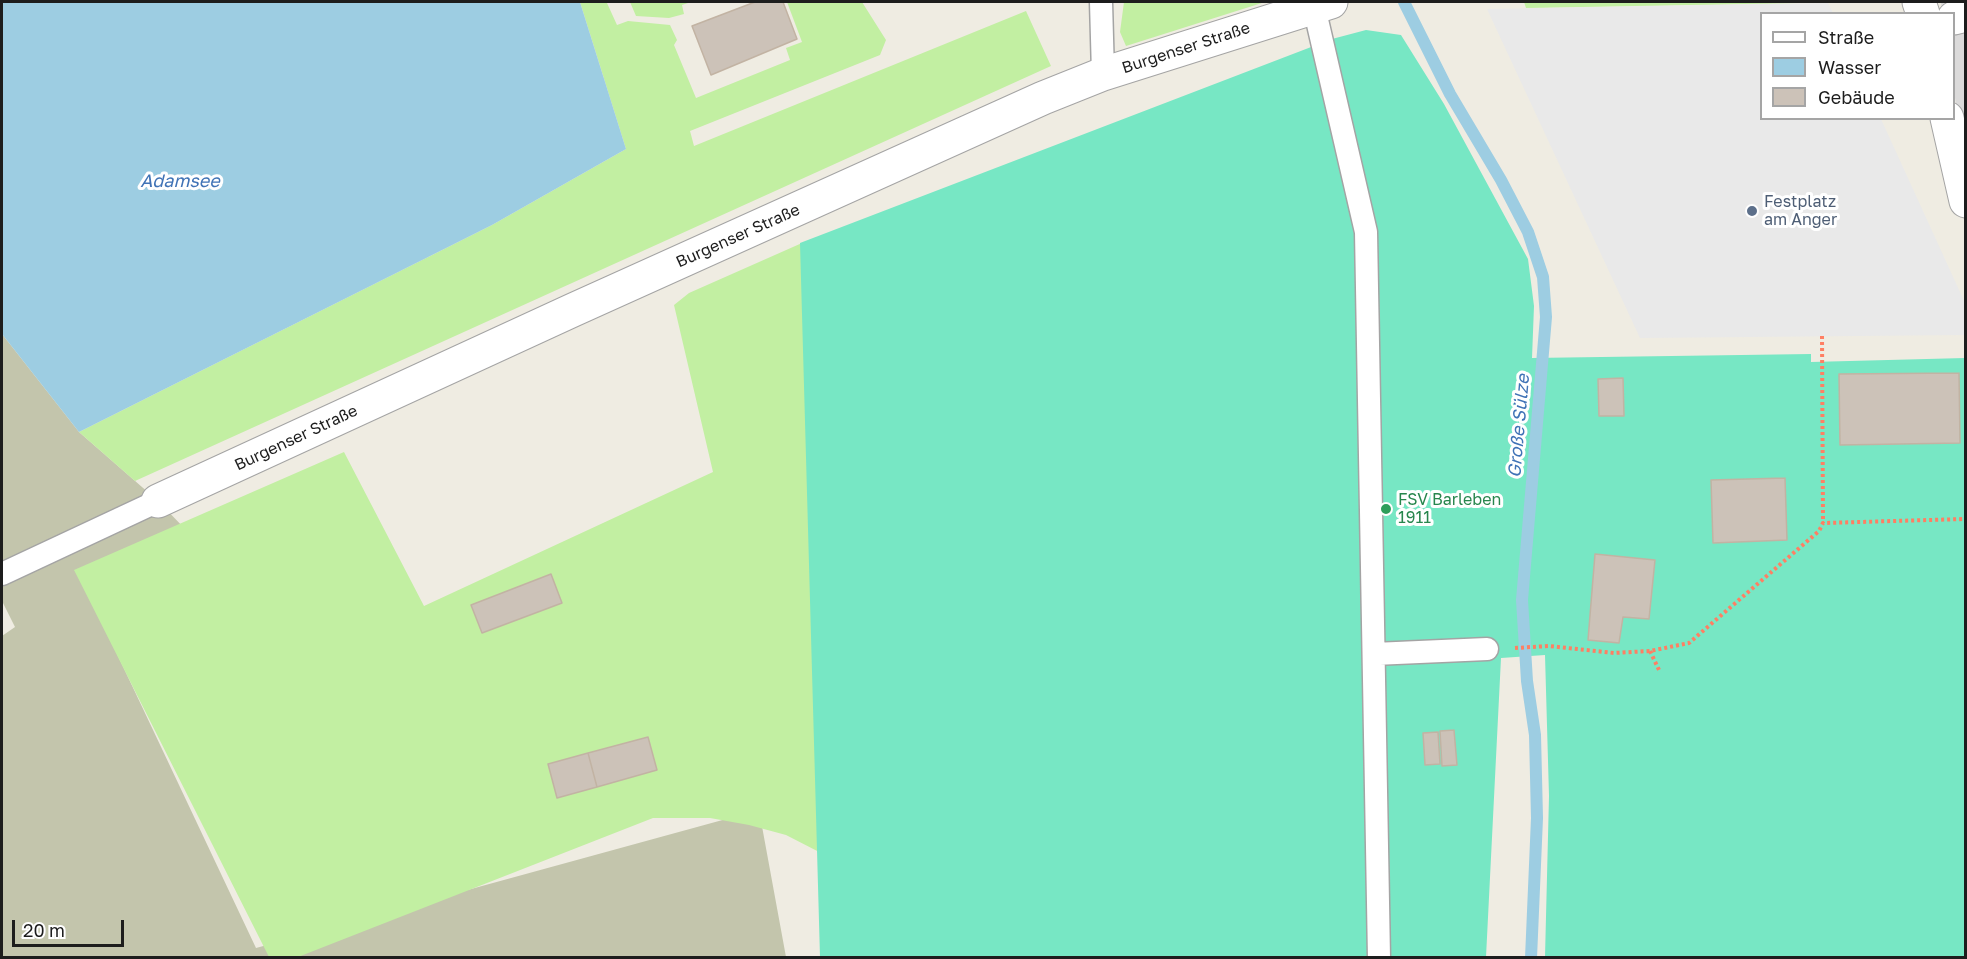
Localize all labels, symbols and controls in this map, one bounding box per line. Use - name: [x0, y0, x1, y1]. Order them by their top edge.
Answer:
- legend: [1760, 12, 1955, 120]
- street label: Burgenser Straße: [1120, 18, 1252, 78]
- text: Straße: [1818, 26, 1874, 48]
- text: Wasser: [1818, 56, 1881, 78]
- text: Gebäude: [1818, 86, 1895, 108]
- water label: Adamsee: [140, 170, 220, 192]
- place label: Festplatz am Anger: [1764, 192, 1837, 230]
- street label: Burgenser Straße: [673, 200, 803, 272]
- marker: Festplatz am Anger: [1745, 204, 1759, 218]
- water label: Große Sülze: [1504, 373, 1534, 479]
- street label: Burgenser Straße: [231, 401, 361, 475]
- place label: FSV Barleben 1911: [1398, 490, 1501, 528]
- marker: FSV Barleben 1911: [1379, 502, 1393, 516]
- scale bar: [15, 908, 128, 946]
- text: 20 m: [23, 919, 65, 941]

